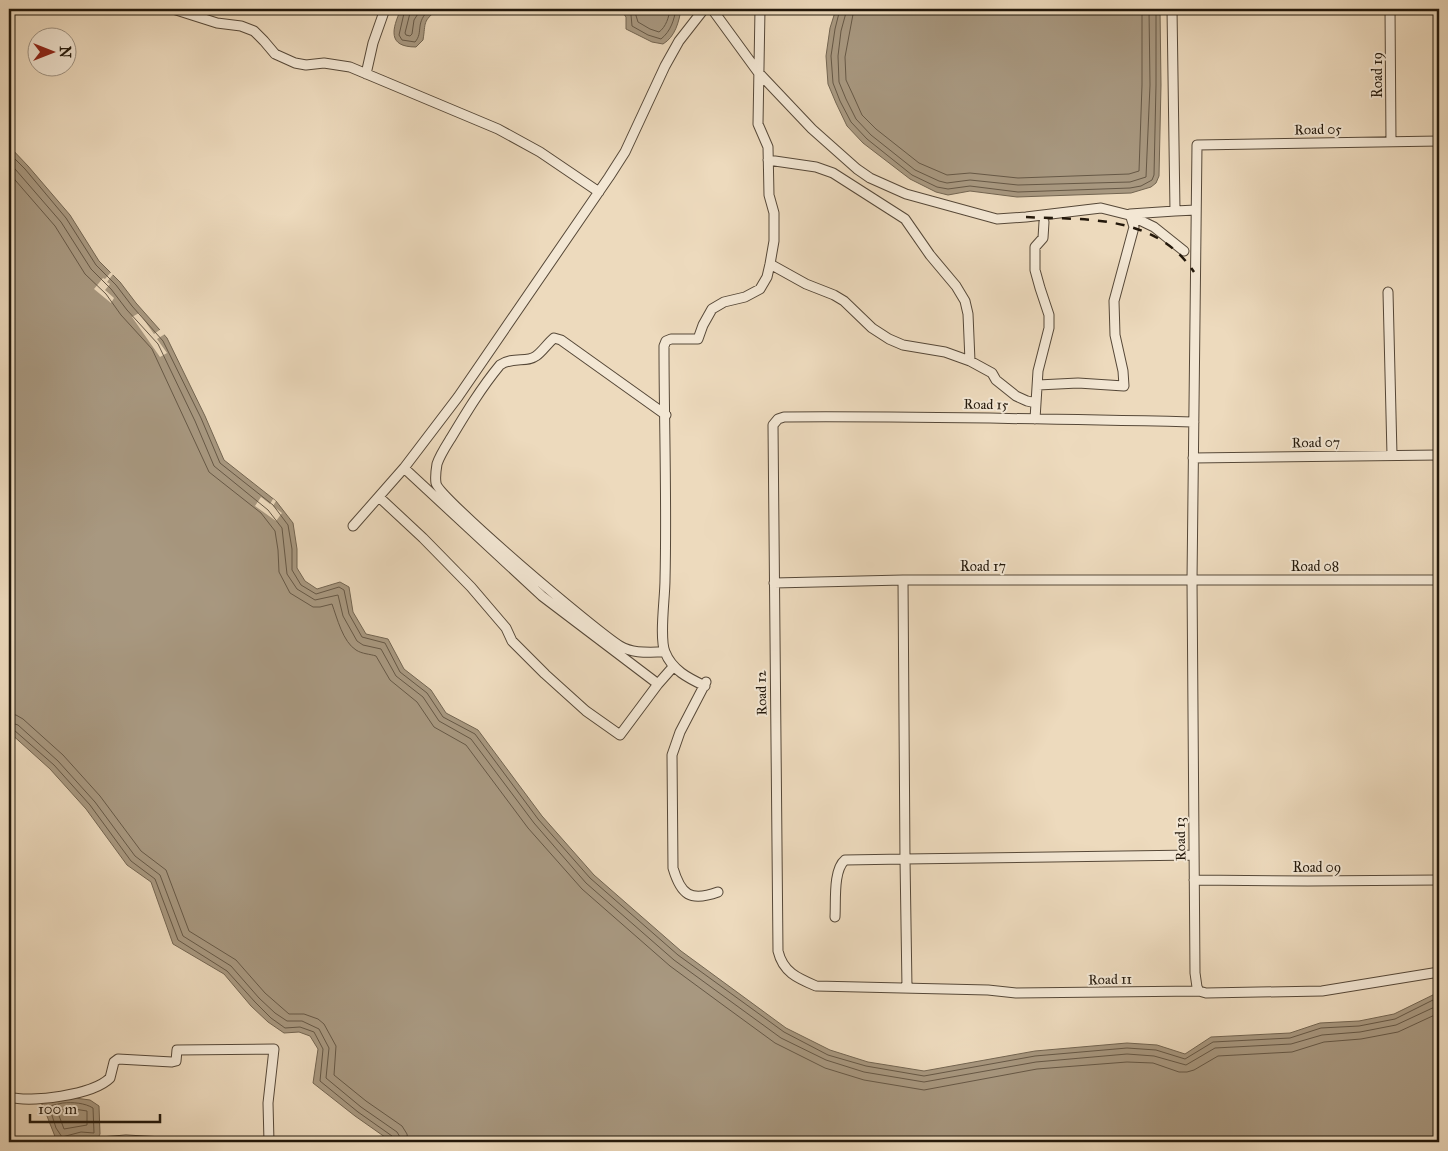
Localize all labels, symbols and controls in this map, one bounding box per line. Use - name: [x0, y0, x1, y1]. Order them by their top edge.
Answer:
- north arrow: [28, 28, 78, 78]
- text: N: [56, 46, 73, 58]
- street label: Road 19: [1369, 52, 1386, 98]
- street label: Road 05: [1294, 121, 1342, 138]
- street label: Road 15: [963, 396, 1009, 413]
- street label: Road 07: [1292, 434, 1340, 451]
- street label: Road 17: [960, 558, 1006, 575]
- street label: Road 08: [1291, 558, 1339, 575]
- street label: Road 12: [753, 670, 770, 716]
- street label: Road 13: [1172, 817, 1189, 861]
- street label: Road 09: [1293, 859, 1341, 876]
- street label: Road 11: [1088, 971, 1133, 988]
- scale bar: [30, 1091, 160, 1123]
- text: 100 m: [38, 1100, 78, 1118]

